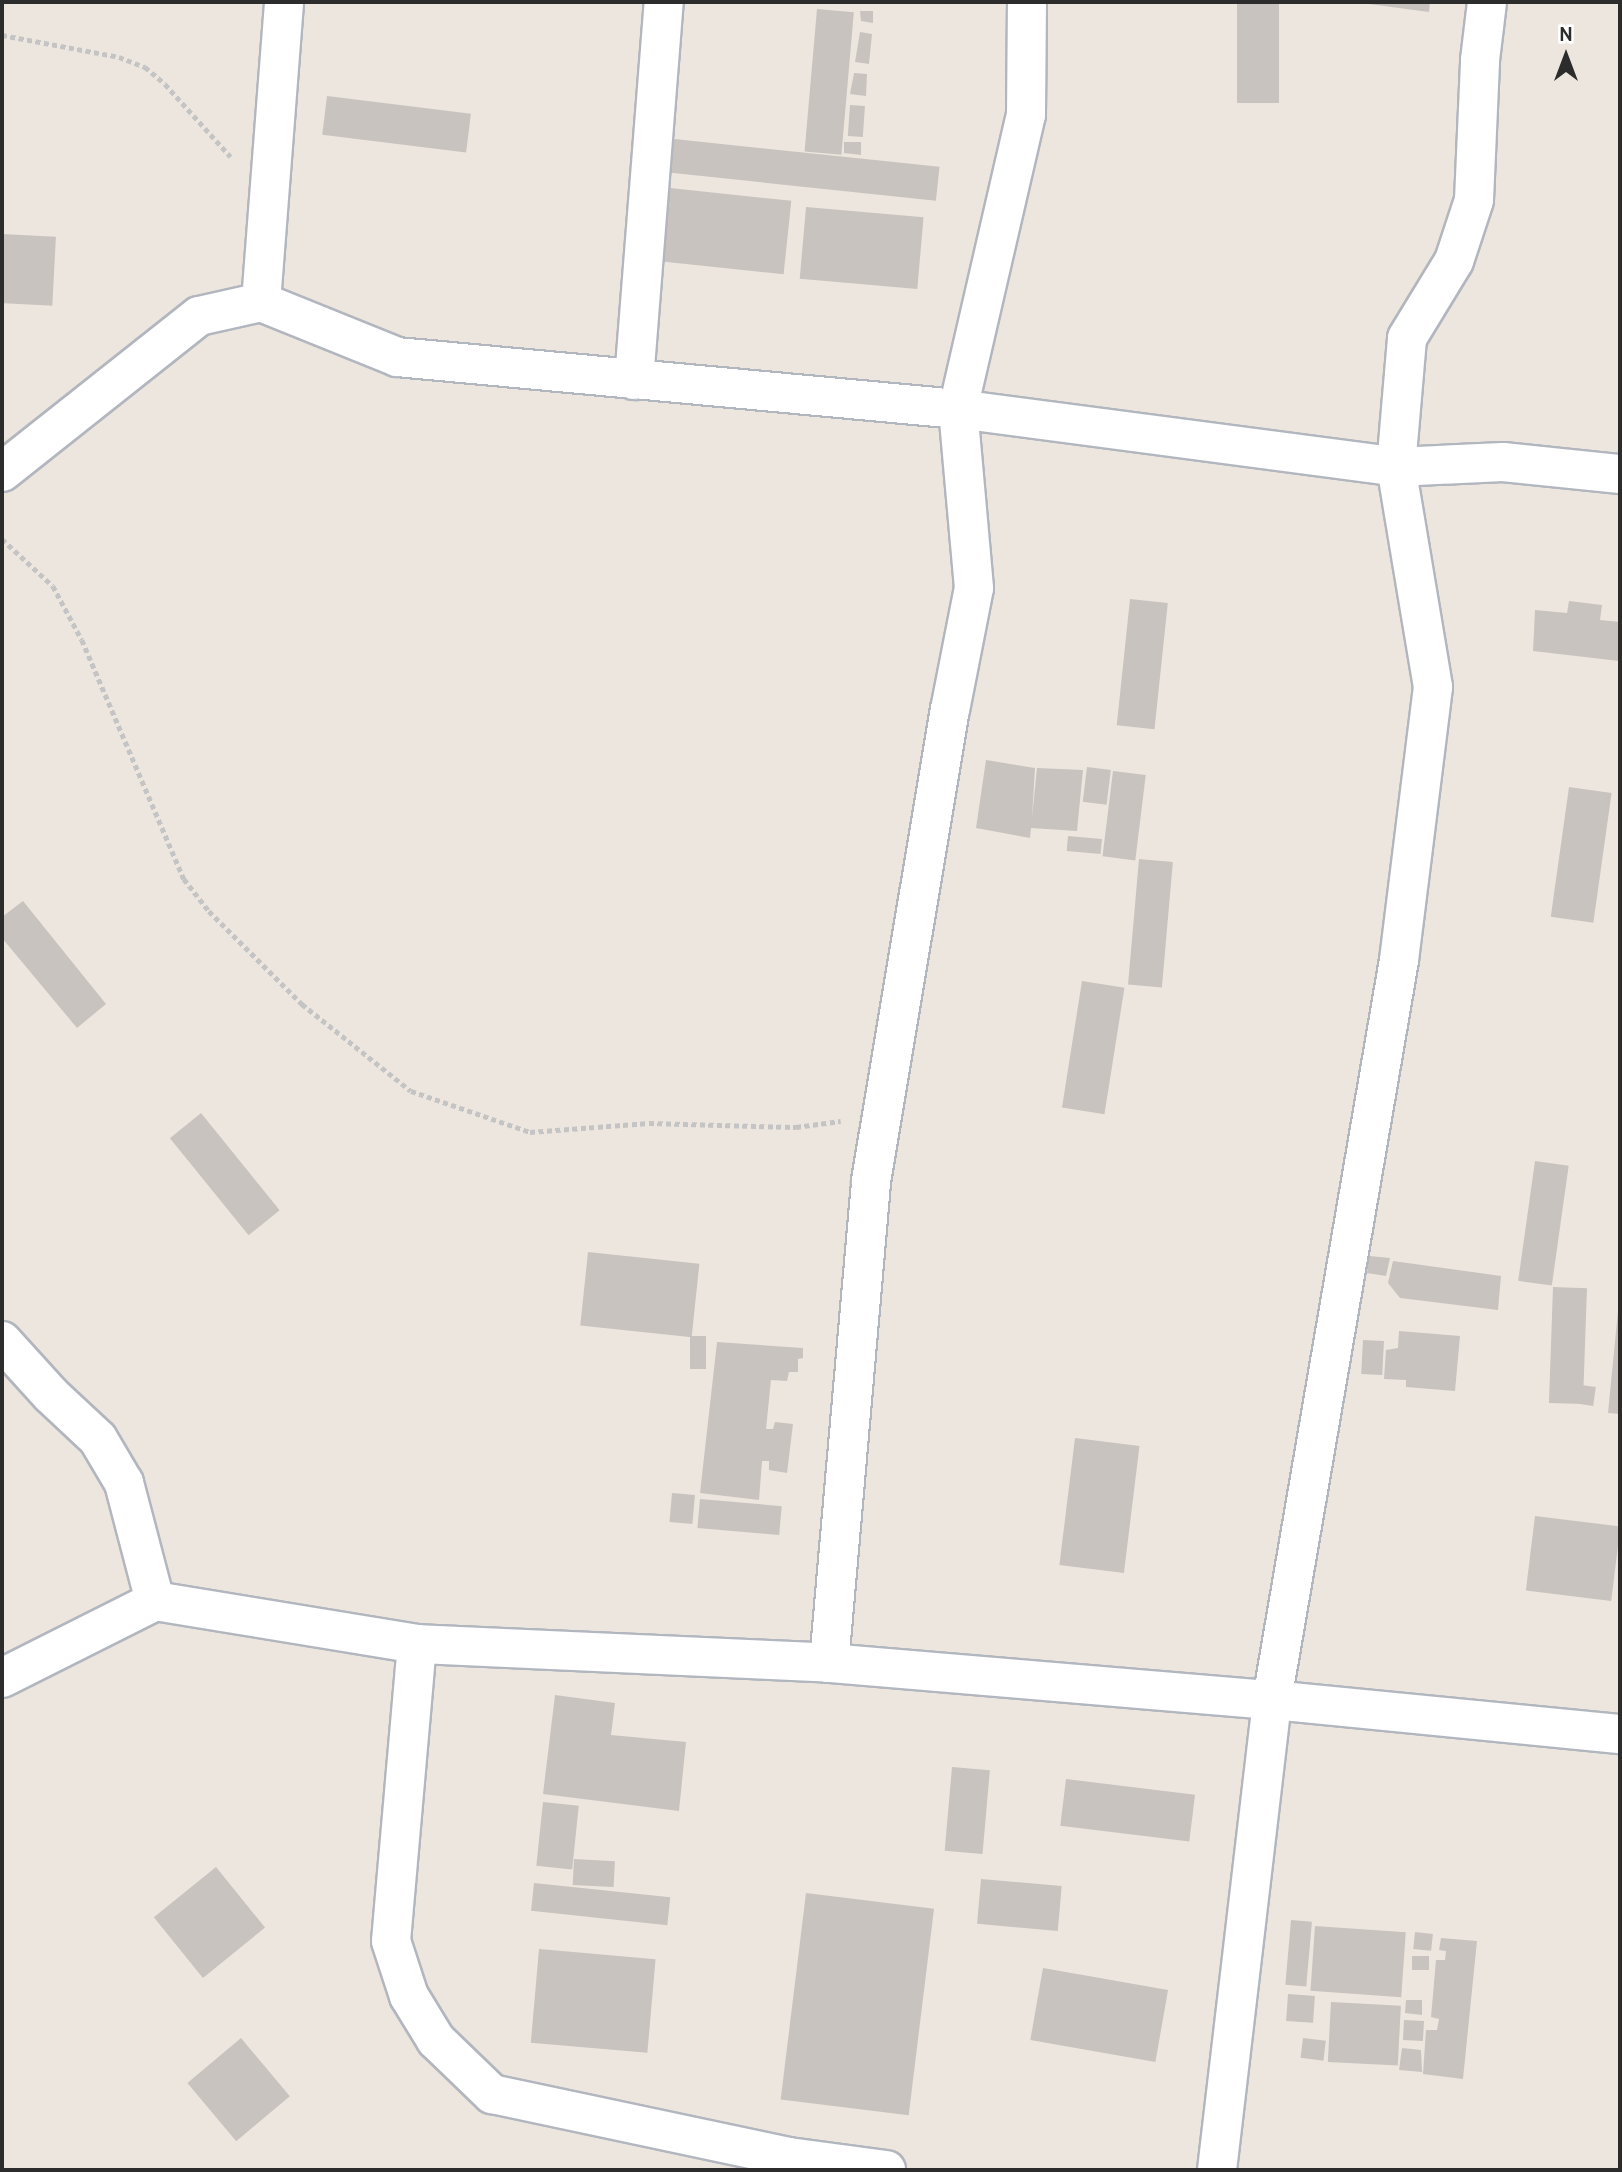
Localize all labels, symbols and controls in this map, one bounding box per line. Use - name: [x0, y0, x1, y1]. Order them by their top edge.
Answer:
- north arrow: [1531, 21, 1601, 91]
- text: N: [1559, 23, 1573, 46]

